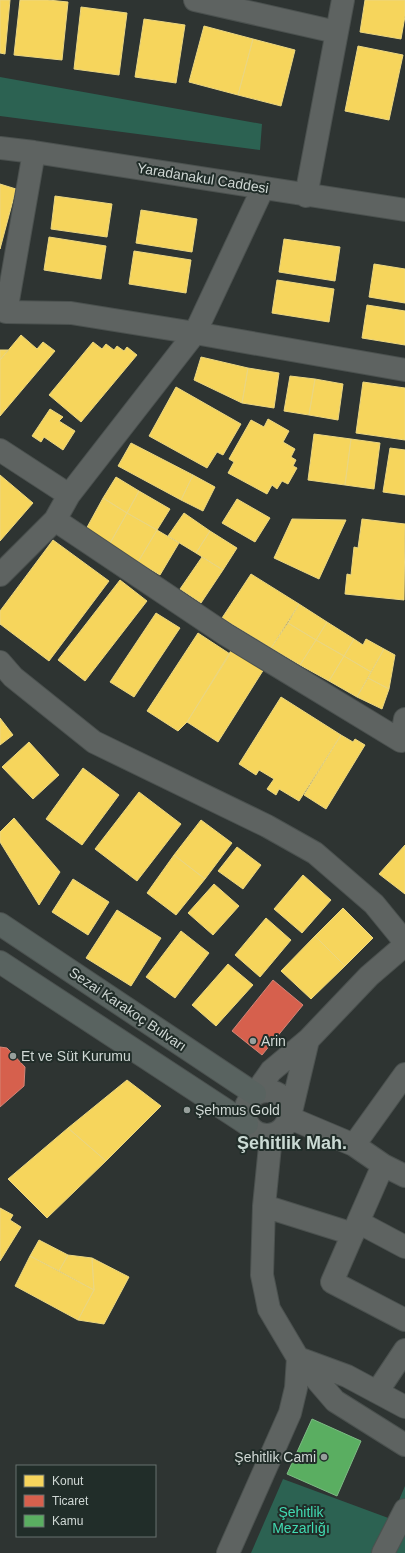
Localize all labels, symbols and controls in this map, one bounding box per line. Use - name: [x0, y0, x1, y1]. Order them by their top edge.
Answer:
- street label: Yaradanakul Caddesi: [136, 160, 270, 196]
- street label: Sezai Karakoç Bulvarı: [66, 964, 190, 1054]
- place label: Arin: [261, 1033, 286, 1049]
- marker: Arin: [248, 1036, 258, 1046]
- place label: Et ve Süt Kurumu: [21, 1048, 131, 1064]
- marker: Et ve Süt Kurumu: [8, 1051, 18, 1061]
- place label: Şehmus Gold: [195, 1102, 280, 1118]
- marker: Şehmus Gold: [182, 1105, 192, 1115]
- district label: Şehitlik Mah.: [237, 1133, 347, 1153]
- place label: Şehitlik Cami: [234, 1449, 316, 1465]
- marker: Şehitlik Cami: [319, 1452, 329, 1462]
- legend: [16, 1465, 156, 1537]
- text: Konut: [52, 1474, 84, 1488]
- text: Ticaret: [52, 1494, 89, 1508]
- park label: Şehitlik Mezarlığı: [272, 1504, 330, 1536]
- text: Kamu: [52, 1514, 83, 1528]

